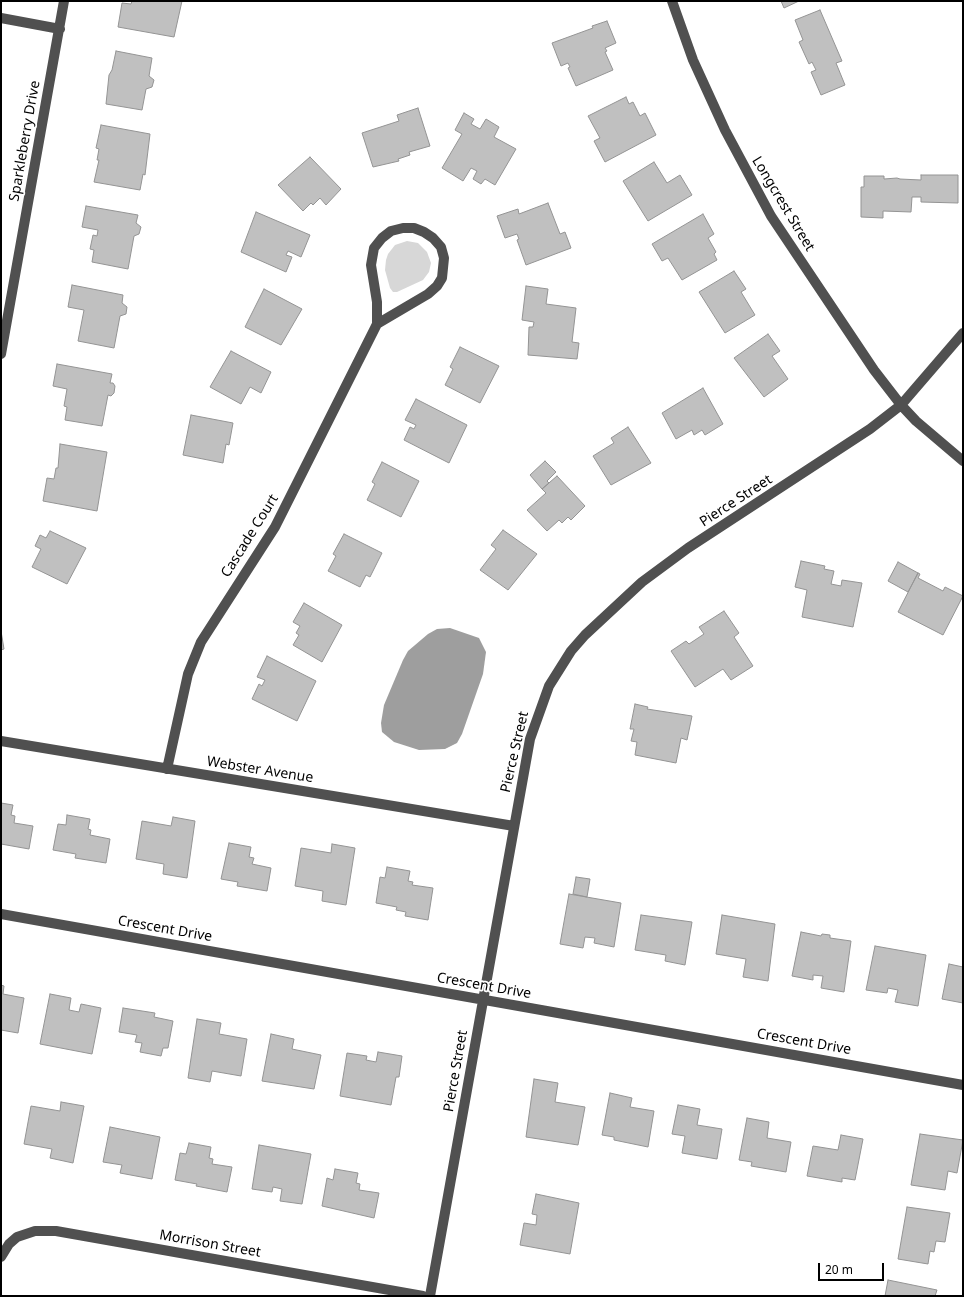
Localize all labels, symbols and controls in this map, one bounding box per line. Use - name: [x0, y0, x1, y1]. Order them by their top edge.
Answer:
- street label: Sparkleberry Drive: [6, 79, 44, 203]
- street label: Longcrest Street: [748, 154, 818, 254]
- street label: Pierce Street: [697, 471, 775, 531]
- street label: Cascade Court: [218, 491, 282, 581]
- street label: Pierce Street: [497, 710, 533, 794]
- street label: Webster Avenue: [206, 753, 314, 787]
- street label: Crescent Drive: [116, 912, 214, 946]
- street label: Crescent Drive: [435, 969, 533, 1003]
- street label: Crescent Drive: [755, 1025, 853, 1059]
- street label: Pierce Street: [441, 1029, 471, 1113]
- street label: Morrison Street: [158, 1227, 262, 1261]
- scale bar: [820, 1255, 886, 1281]
- text: 20 m: [825, 1261, 853, 1278]

